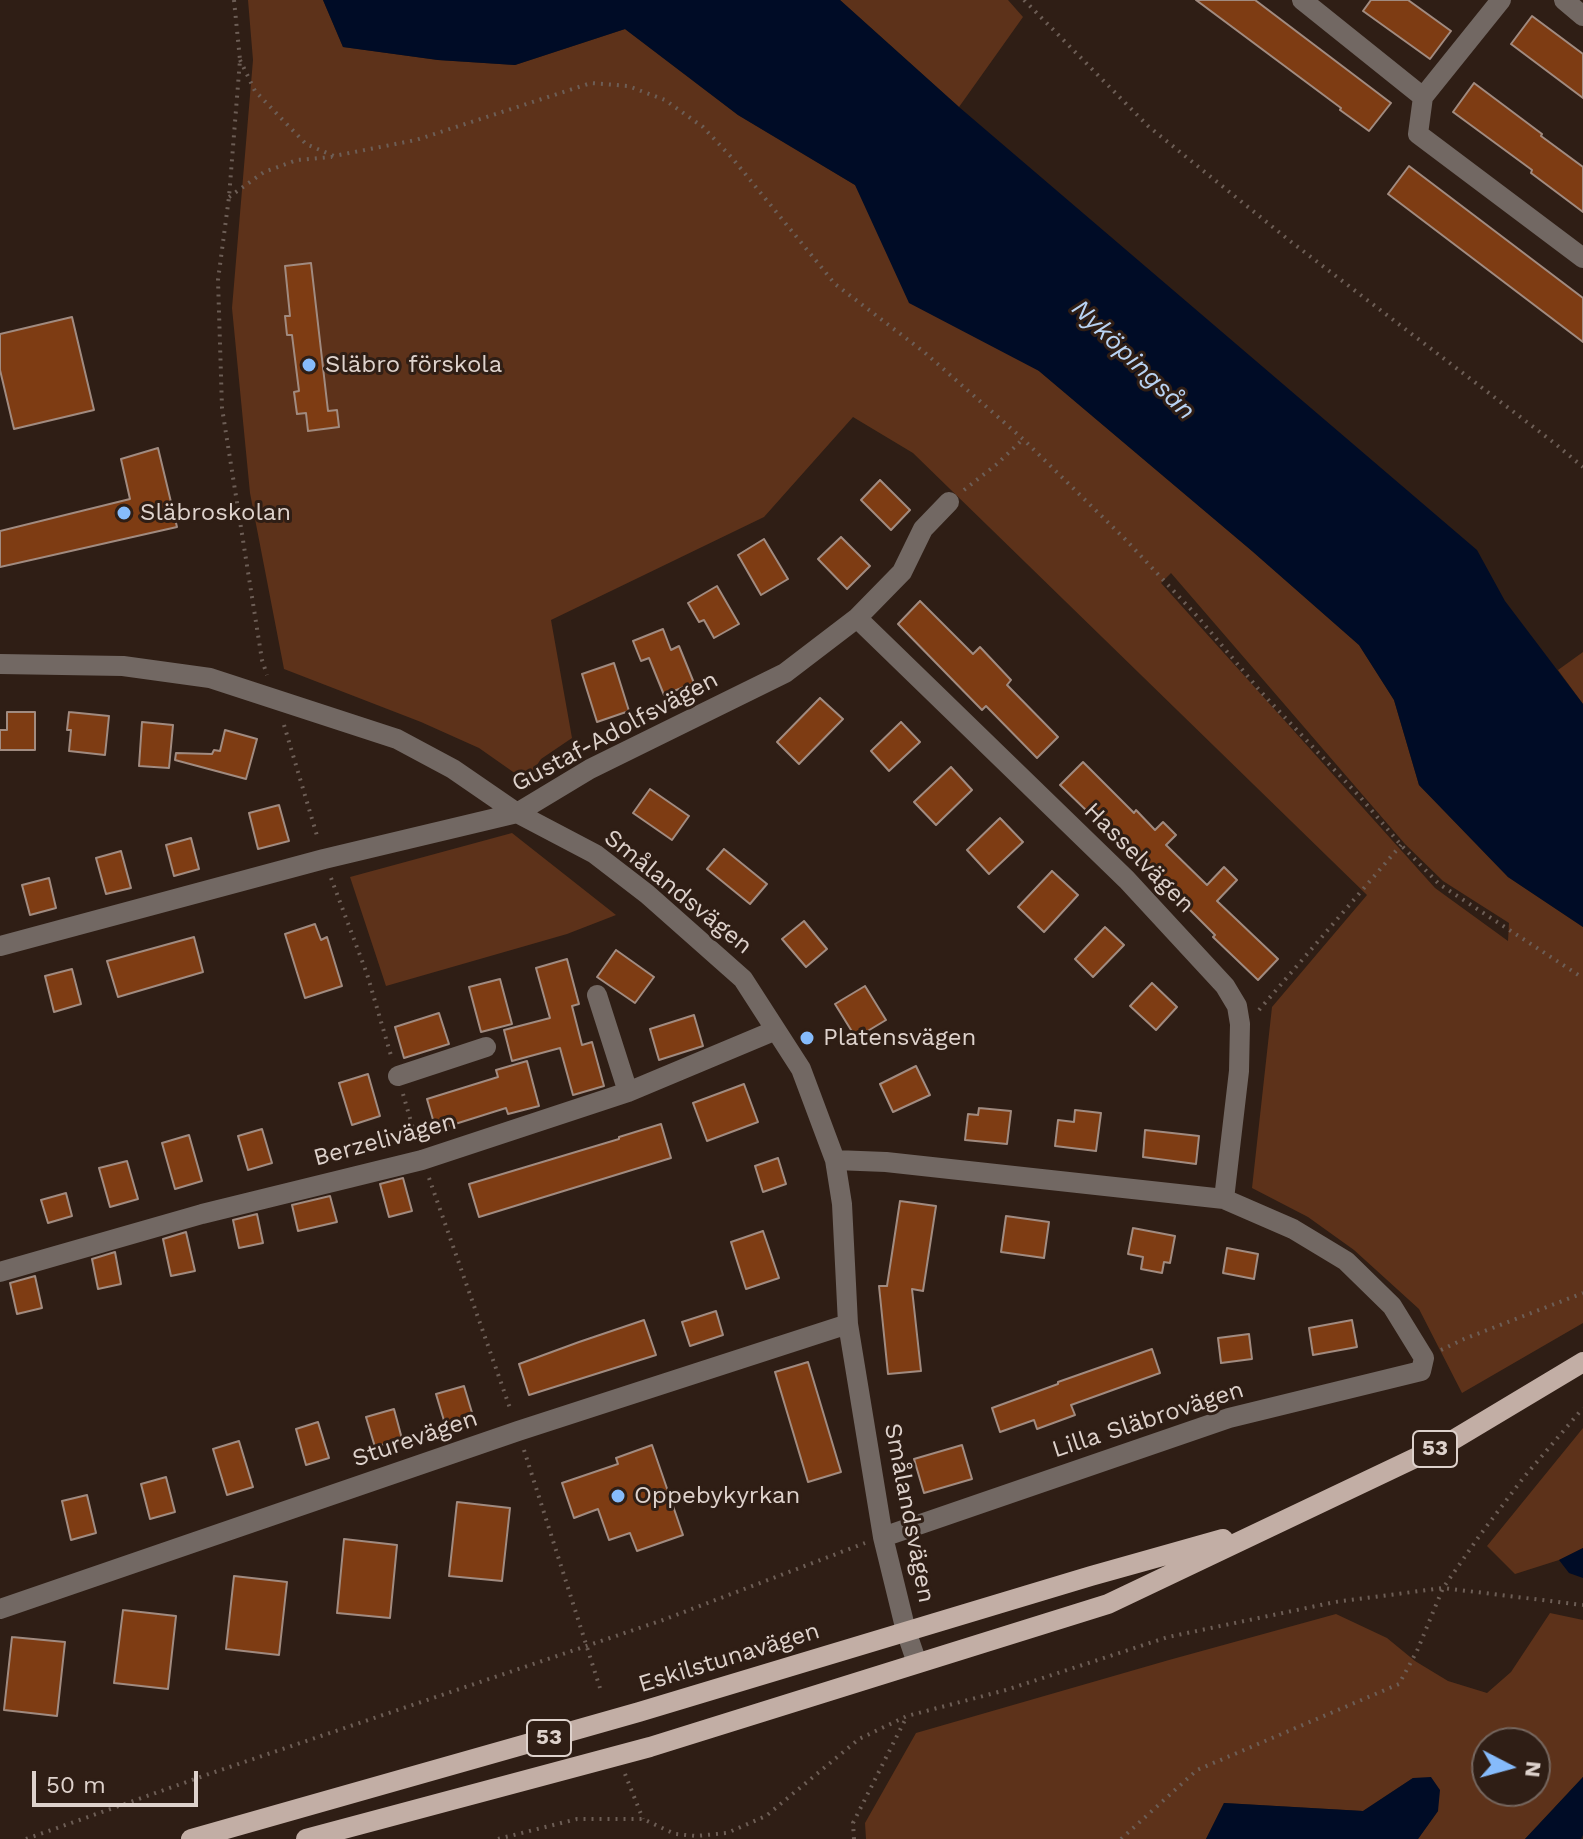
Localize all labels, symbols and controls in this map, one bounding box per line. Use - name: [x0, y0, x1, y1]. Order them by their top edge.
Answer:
- water label: Nyköpingsån: [1065, 293, 1201, 427]
- place label: Släbro förskola: [325, 351, 502, 379]
- marker: Släbro förskola: [300, 356, 318, 374]
- place label: Släbroskolan: [140, 499, 291, 527]
- marker: Släbroskolan: [115, 504, 133, 522]
- street label: Gustaf-Adolfsvägen: [507, 665, 723, 799]
- street label: Hasselvägen: [1078, 797, 1200, 919]
- street label: Smålandsvägen: [598, 824, 758, 960]
- place label: Platensvägen: [823, 1024, 976, 1052]
- marker: Platensvägen: [798, 1029, 816, 1047]
- street label: Berzelivägen: [310, 1107, 460, 1173]
- street label: Lilla Släbrovägen: [1049, 1375, 1247, 1465]
- street label: Sturevägen: [349, 1404, 481, 1474]
- street label: Smålandsvägen: [877, 1421, 941, 1605]
- road number: 53: [1413, 1431, 1457, 1467]
- place label: Oppebykyrkan: [634, 1482, 800, 1510]
- marker: Oppebykyrkan: [609, 1487, 627, 1505]
- street label: Eskilstunavägen: [635, 1617, 823, 1699]
- road number: 53: [527, 1720, 571, 1756]
- north arrow: [1471, 1727, 1551, 1807]
- scale bar: [36, 1755, 202, 1805]
- text: N: [1520, 1760, 1547, 1779]
- text: 50 m: [46, 1771, 106, 1799]

